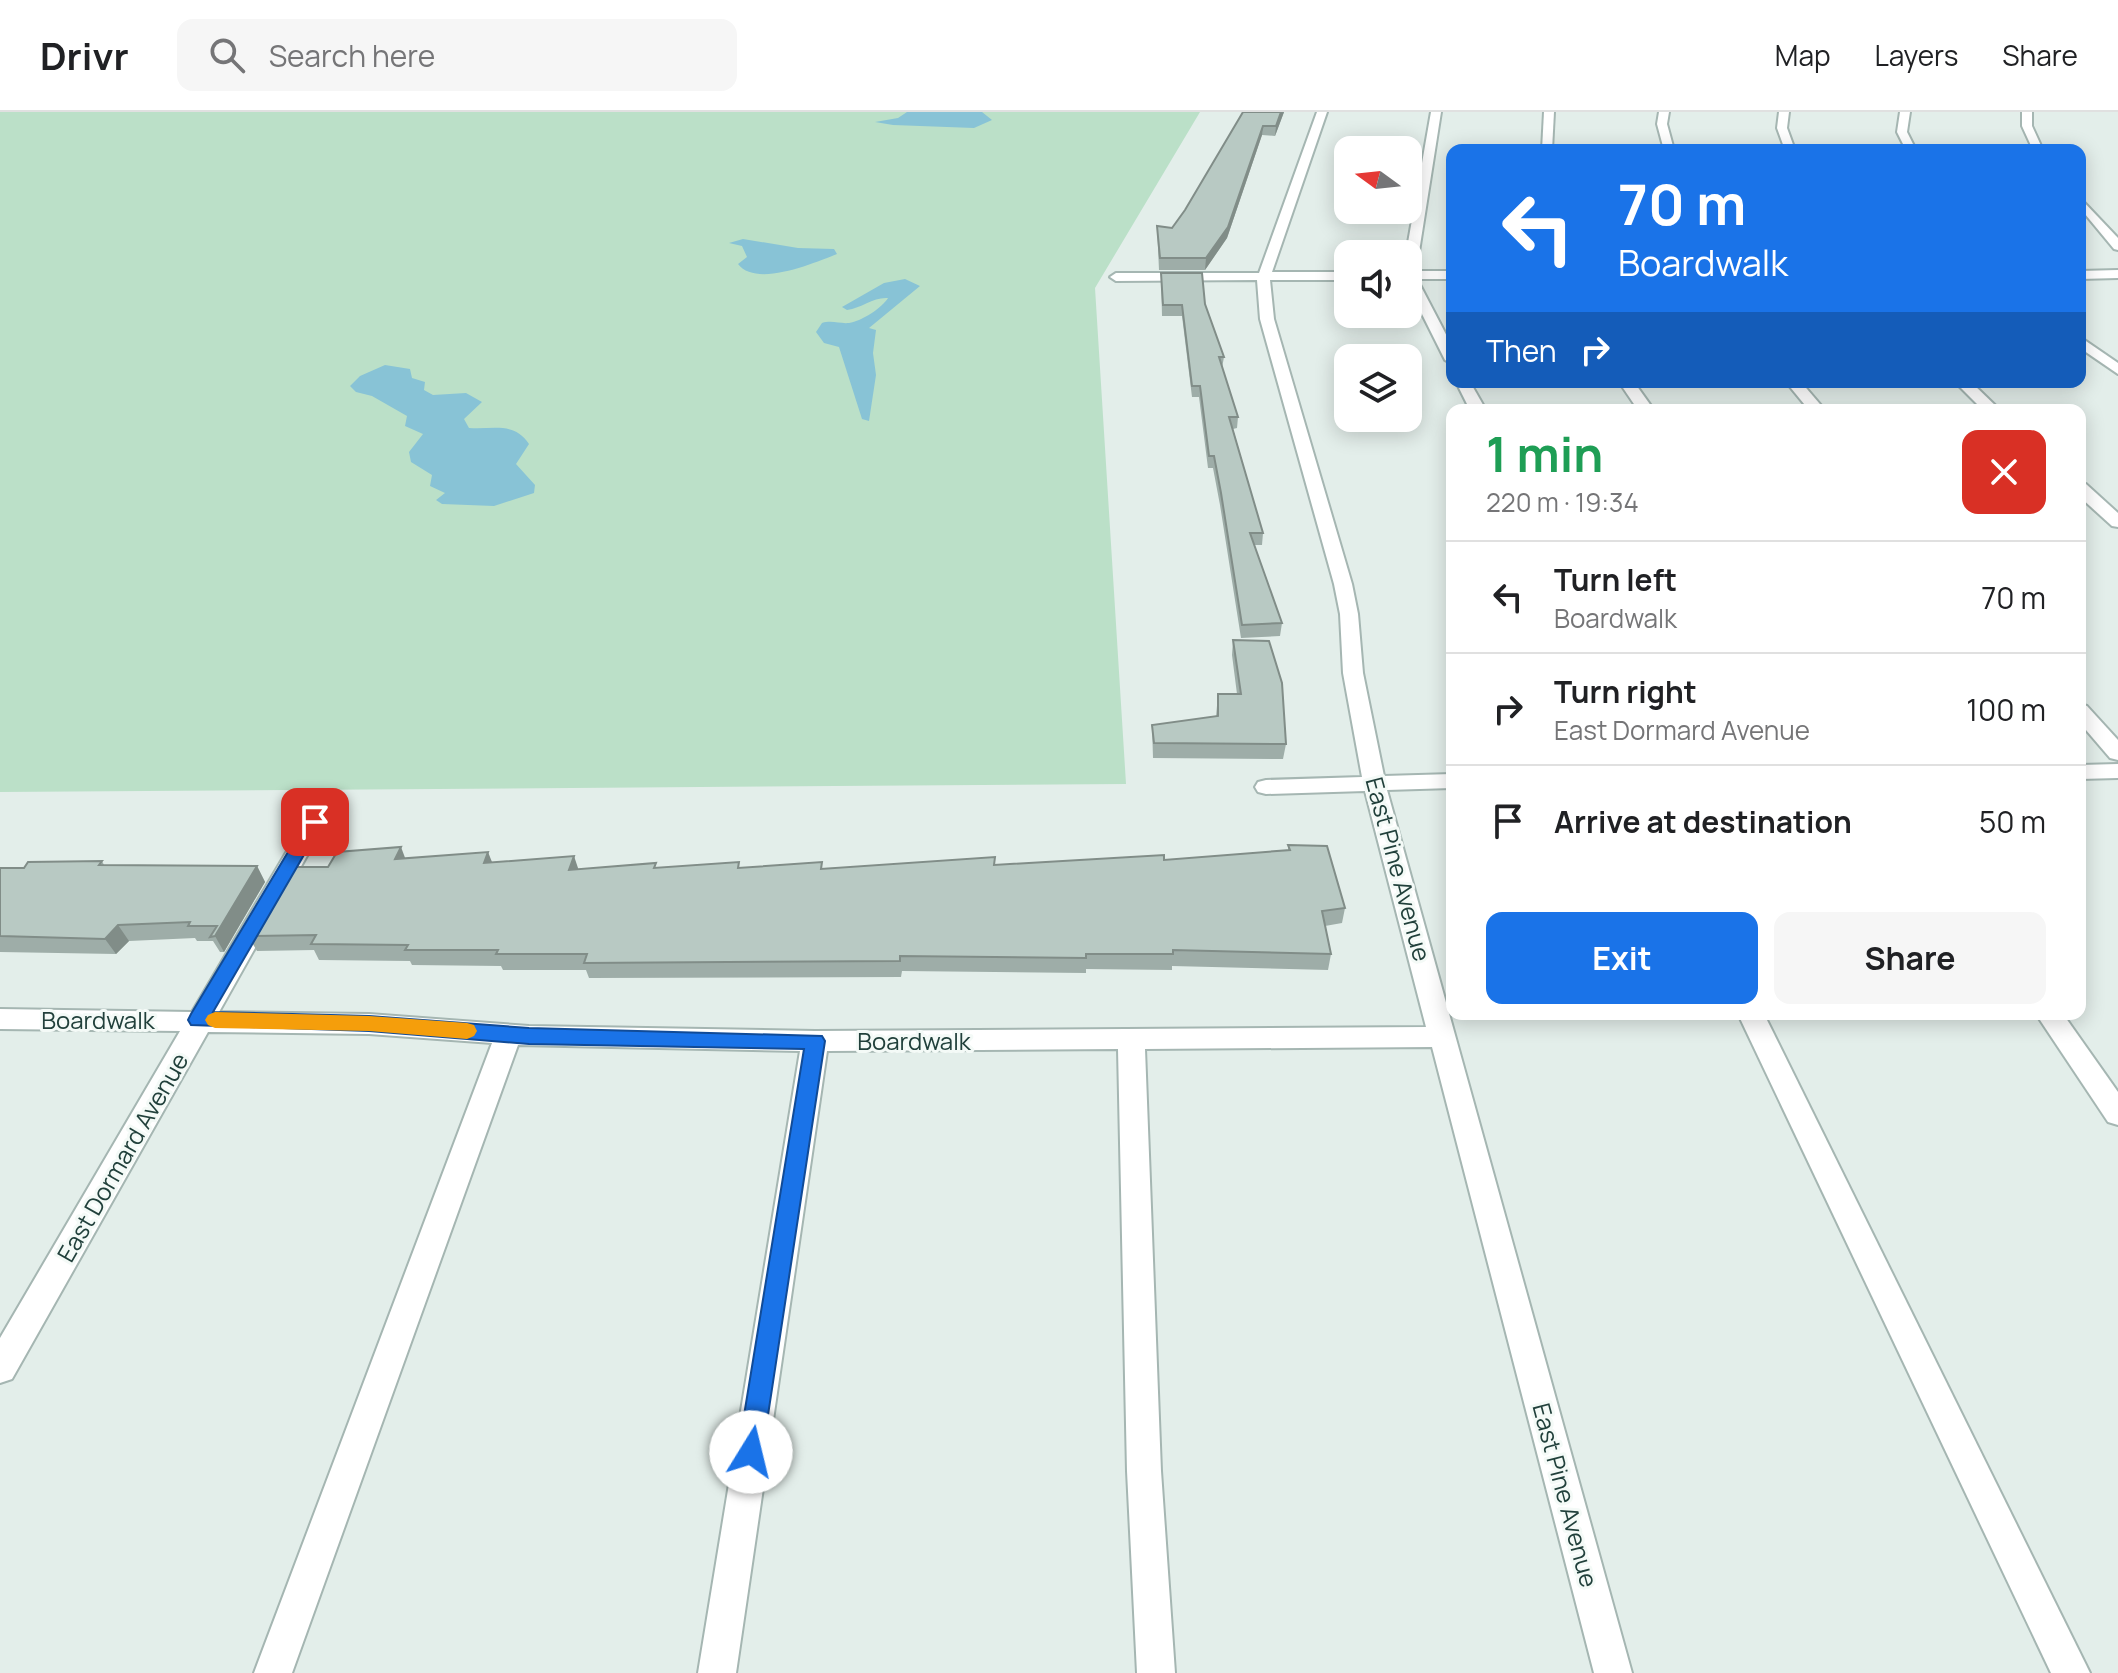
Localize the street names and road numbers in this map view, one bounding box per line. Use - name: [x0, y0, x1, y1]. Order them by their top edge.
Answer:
- street label: East Pine Avenue: [1359, 773, 1439, 965]
- street label: Boardwalk: [41, 1003, 156, 1036]
- street label: Boardwalk: [857, 1024, 972, 1057]
- street label: East Dormard Avenue: [49, 1046, 195, 1268]
- street label: East Pine Avenue: [1526, 1399, 1606, 1591]

